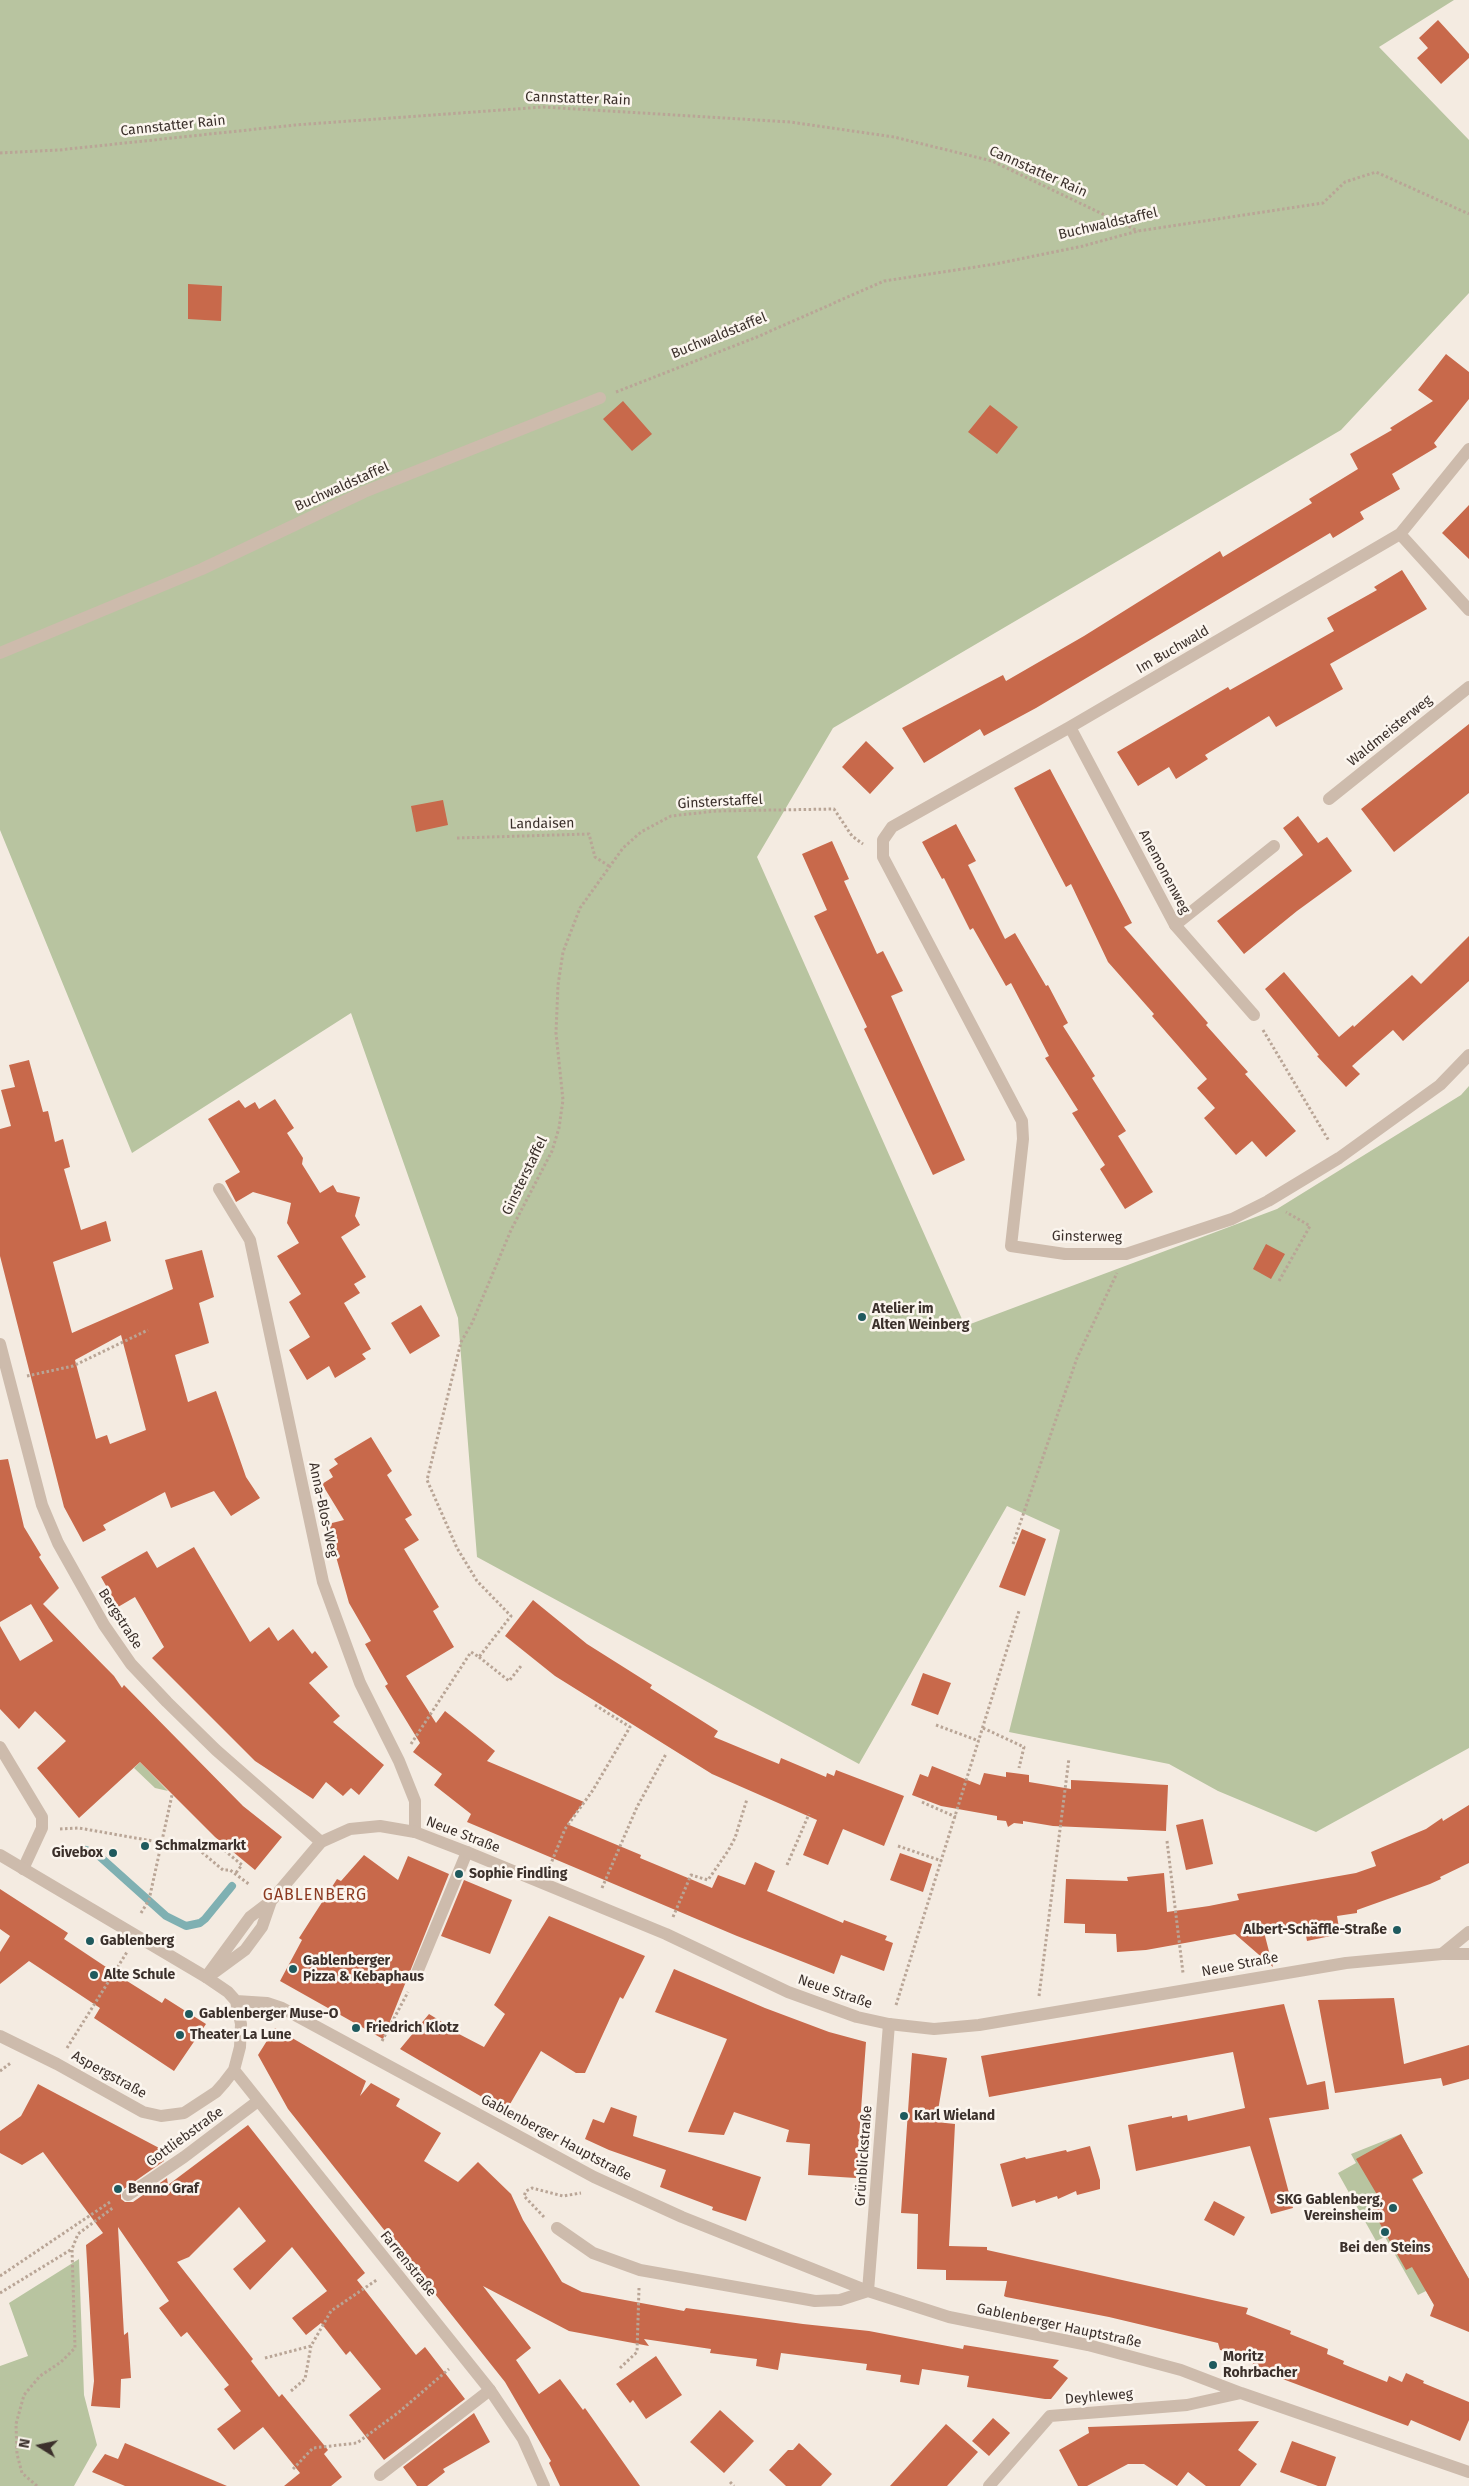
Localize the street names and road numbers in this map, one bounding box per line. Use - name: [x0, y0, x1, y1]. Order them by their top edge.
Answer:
- street label: Cannstatter Rain: [525, 89, 631, 109]
- street label: Cannstatter Rain: [120, 112, 226, 140]
- street label: Cannstatter Rain: [986, 143, 1090, 201]
- street label: Buchwaldstaffel: [1057, 204, 1159, 244]
- street label: Buchwaldstaffel: [669, 309, 769, 363]
- street label: Buchwaldstaffel: [292, 459, 392, 515]
- street label: Im Buchwald: [1134, 622, 1212, 678]
- street label: Waldmeisterweg: [1344, 692, 1436, 770]
- street label: Ginsterstaffel: [677, 791, 763, 813]
- street label: Landaisen: [509, 815, 575, 833]
- street label: Anemonenweg: [1135, 827, 1193, 917]
- street label: Ginsterstaffel: [499, 1134, 551, 1218]
- street label: Ginsterweg: [1052, 1228, 1122, 1246]
- street label: Anna-Blos-Weg: [305, 1461, 341, 1559]
- street label: Bergstraße: [94, 1586, 146, 1652]
- street label: Neue Straße: [424, 1813, 502, 1857]
- street label: Neue Straße: [1200, 1949, 1280, 1981]
- street label: Neue Straße: [795, 1971, 875, 2013]
- street label: Aspergstraße: [69, 2048, 149, 2102]
- street label: Gablenberger Hauptstraße: [478, 2091, 634, 2185]
- street label: Gottliebstraße: [143, 2103, 227, 2171]
- street label: Grünblickstraße: [852, 2105, 876, 2207]
- street label: Farrenstraße: [376, 2228, 440, 2300]
- street label: Gablenberger Hauptstraße: [975, 2300, 1143, 2352]
- street label: Deyhleweg: [1064, 2386, 1134, 2408]

